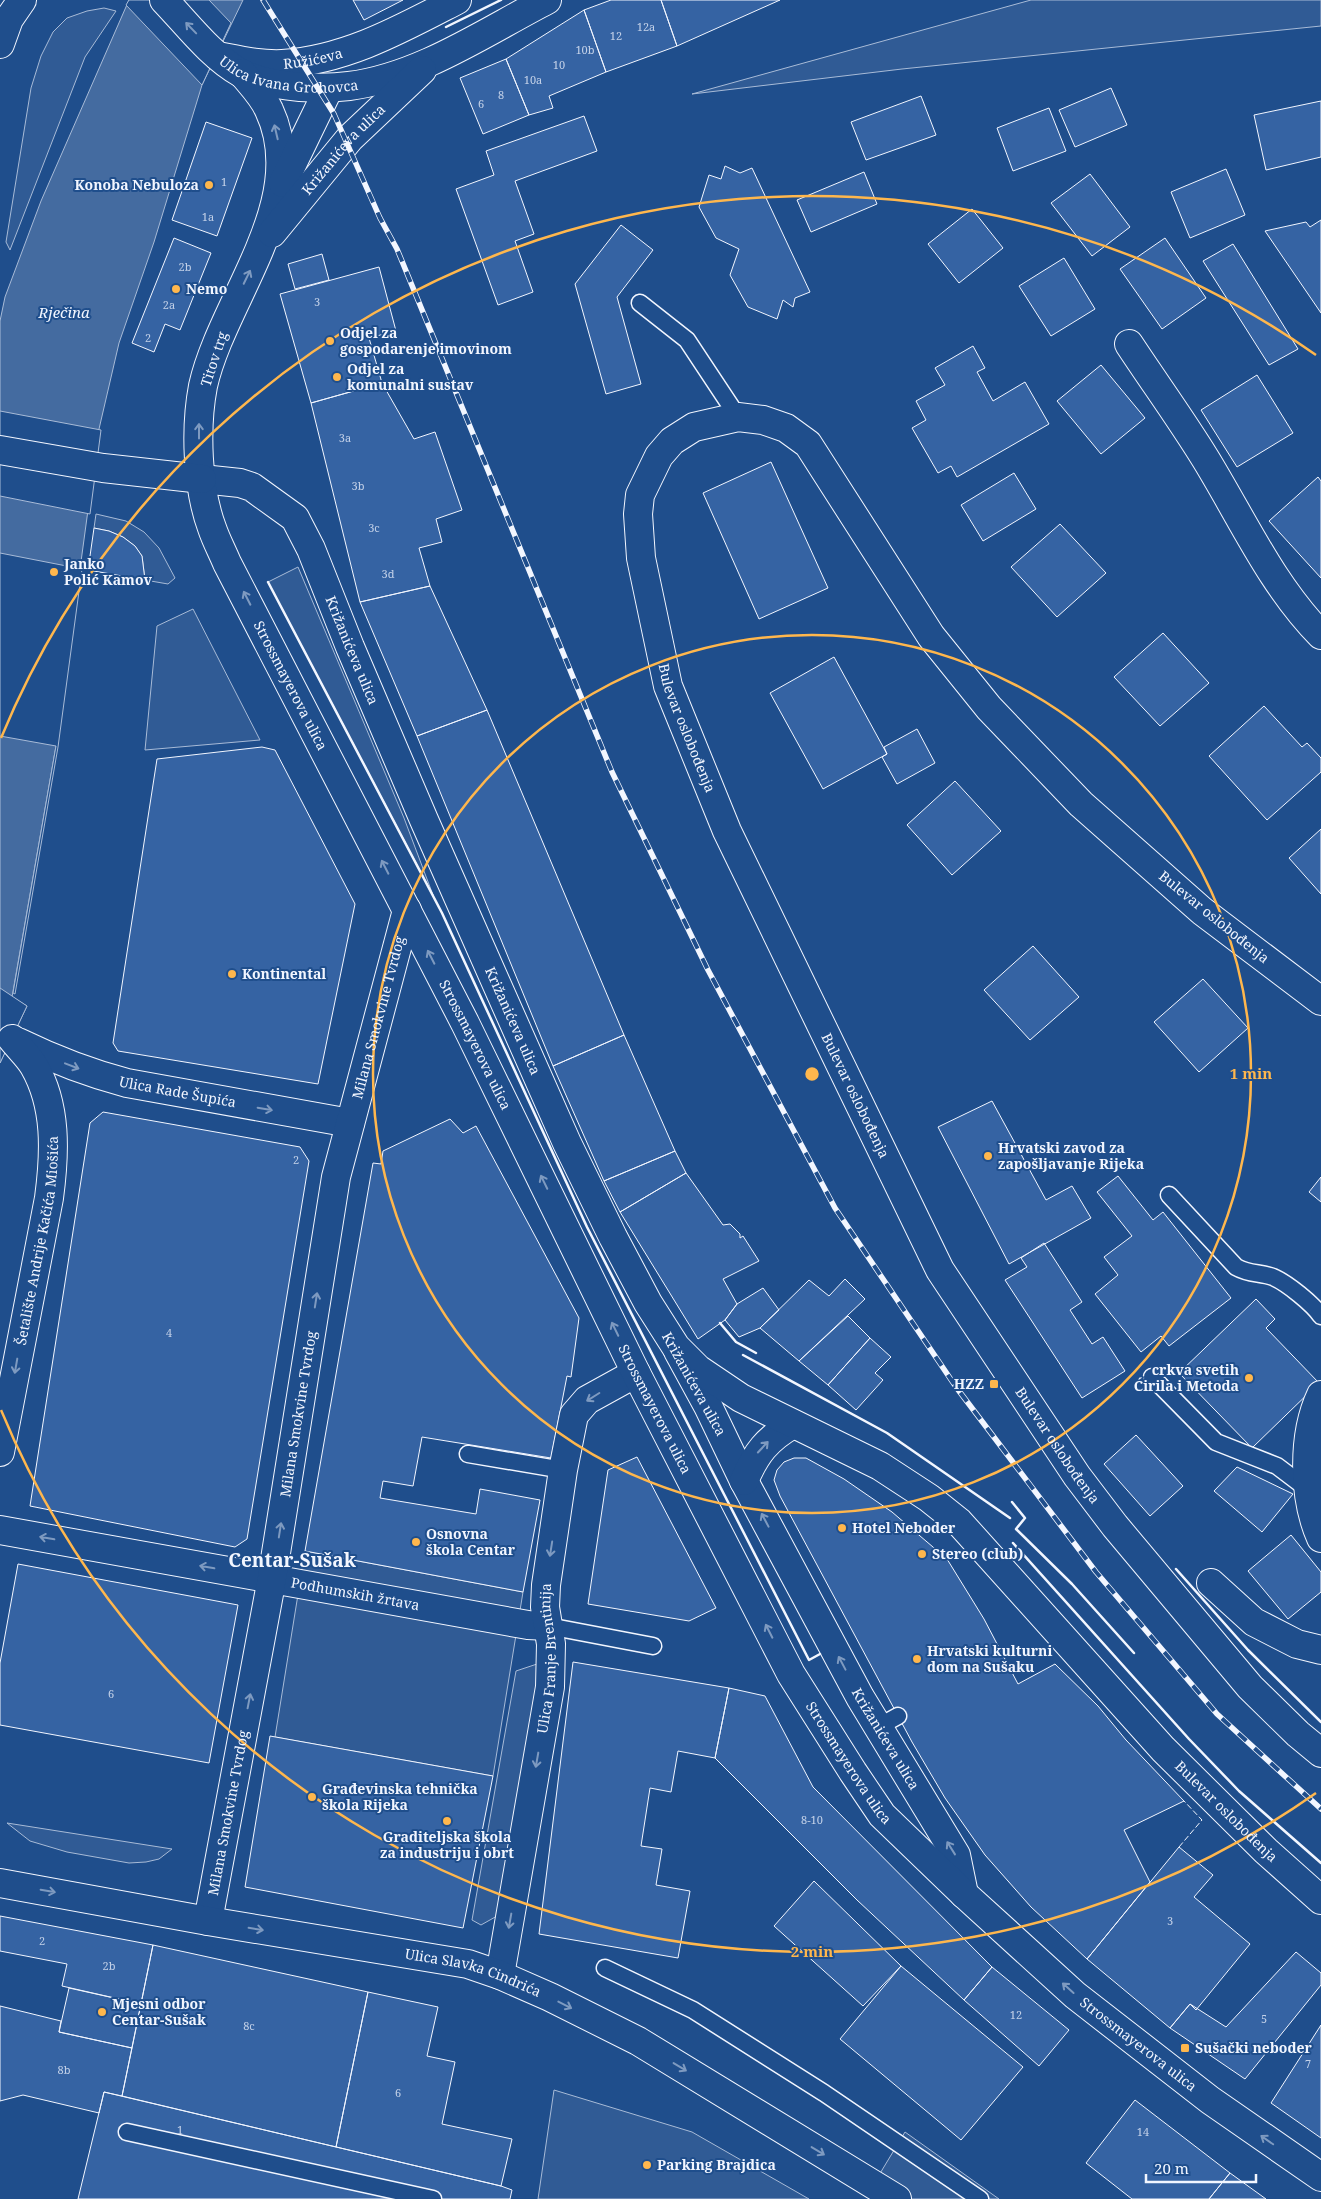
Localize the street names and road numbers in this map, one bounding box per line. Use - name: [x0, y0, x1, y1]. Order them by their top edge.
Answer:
- street label: Ružićeva: [282, 43, 345, 73]
- street label: Ulica Ivana Grohovca: [216, 51, 360, 97]
- street label: Križanićeva ulica: [297, 100, 389, 199]
- street label: Titov trg: [196, 328, 231, 389]
- street label: Križanićeva ulica: [322, 593, 384, 707]
- street label: Strossmayerova ulica: [250, 617, 332, 753]
- street label: Bulevar oslobođenja: [654, 662, 720, 795]
- street label: Bulevar oslobođenja: [1155, 866, 1274, 967]
- street label: Milana Smokvine Tvrdog: [347, 933, 409, 1101]
- street label: Križanićeva ulica: [481, 964, 546, 1078]
- street label: Strossmayerova ulica: [435, 976, 516, 1113]
- street label: Bulevar oslobođenja: [817, 1030, 894, 1161]
- street label: Ulica Rade Šupića: [117, 1071, 238, 1111]
- street label: Šetalište Andrije Kačića Miošića: [11, 1136, 62, 1347]
- street label: Križanićeva ulica: [658, 1328, 731, 1439]
- street label: Milana Smokvine Tvrdog: [275, 1329, 320, 1498]
- street label: Strossmayerova ulica: [614, 1341, 696, 1477]
- street label: Bulevar oslobođenja: [1012, 1383, 1105, 1507]
- street label: Podhumskih žrtava: [290, 1573, 421, 1614]
- street label: Ulica Franje Brentinija: [532, 1583, 560, 1735]
- street label: Križanićeva ulica: [848, 1684, 924, 1793]
- street label: Strossmayerova ulica: [802, 1698, 896, 1828]
- street label: Milana Smokvine Tvrdog: [203, 1728, 253, 1897]
- street label: Bulevar oslobođenja: [1171, 1756, 1282, 1866]
- street label: Ulica Slavka Cindrića: [404, 1944, 544, 2001]
- street label: Strossmayerova ulica: [1076, 1992, 1201, 2095]

